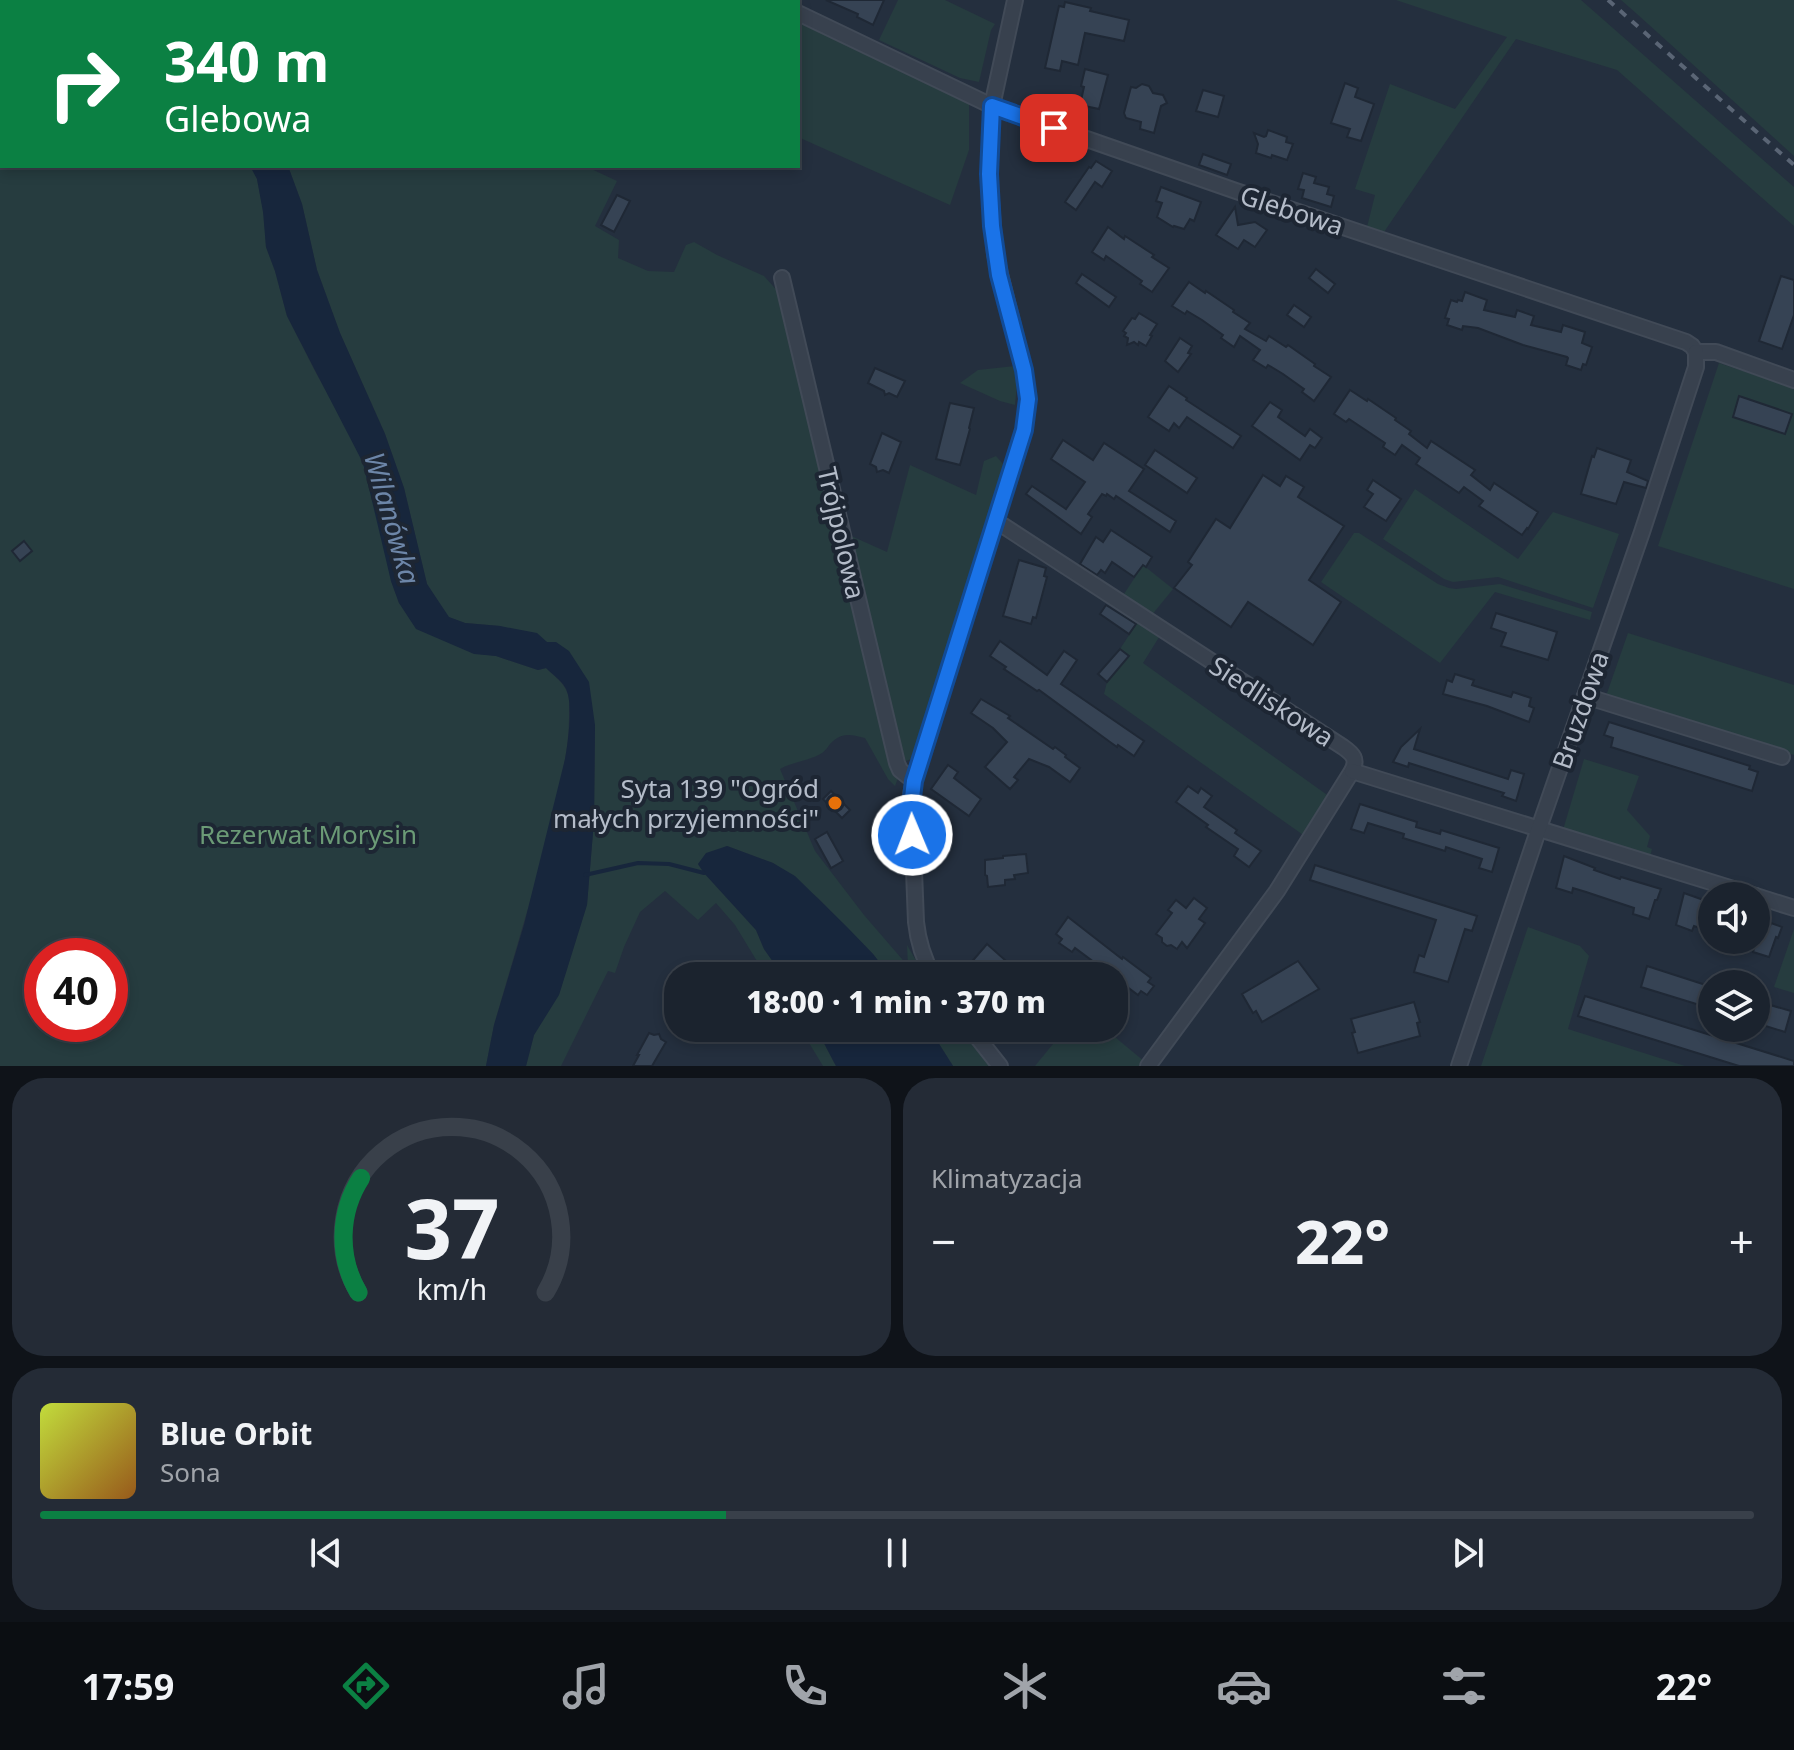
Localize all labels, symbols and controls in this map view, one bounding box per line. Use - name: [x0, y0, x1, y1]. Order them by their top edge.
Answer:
- text: 340 m: [164, 22, 329, 98]
- icon: right: [32, 32, 136, 136]
- text: Glebowa: [164, 94, 312, 143]
- pin: [1020, 94, 1088, 162]
- icon: arrive: [1032, 106, 1076, 150]
- street label: Glebowa: [1236, 176, 1348, 244]
- water label: Wilanówka: [356, 448, 430, 589]
- street label: Trójpolowa: [809, 463, 875, 603]
- street label: Bruzdowa: [1543, 646, 1617, 774]
- street label: Siedliskowa: [1203, 647, 1341, 755]
- place label: Syta 139 "Ogród małych przyjemności": [553, 770, 819, 836]
- position arrow: [870, 793, 954, 877]
- marker: Syta 139 "Ogród małych przyjemności": [826, 794, 844, 812]
- park label: Rezerwat Morysin: [199, 816, 417, 852]
- map controls: [1698, 882, 1770, 1042]
- button: sound: [1698, 882, 1770, 954]
- speed limit sign: 40: [24, 938, 128, 1042]
- button: layers: [1698, 970, 1770, 1042]
- text: 18:00 · 1 min · 370 m: [746, 981, 1046, 1022]
- text: Klimatyzacja: [931, 1160, 1083, 1196]
- text: 37: [404, 1170, 499, 1283]
- text: 22°: [1295, 1200, 1390, 1282]
- text: −: [931, 1211, 956, 1271]
- text: +: [1729, 1211, 1754, 1271]
- text: km/h: [416, 1269, 487, 1308]
- text: Blue Orbit: [160, 1413, 312, 1454]
- text: Sona: [160, 1454, 221, 1490]
- icon: previous: [304, 1531, 348, 1575]
- icon: pause: [875, 1531, 919, 1575]
- icon: next: [1446, 1531, 1490, 1575]
- icon: directions: [338, 1658, 394, 1714]
- icon: music: [558, 1658, 614, 1714]
- icon: phone: [777, 1658, 833, 1714]
- icon: climate: [997, 1658, 1053, 1714]
- icon: car: [1216, 1658, 1272, 1714]
- icon: filters: [1436, 1658, 1492, 1714]
- text: 17:59: [82, 1662, 174, 1711]
- text: 22°: [1656, 1662, 1712, 1711]

